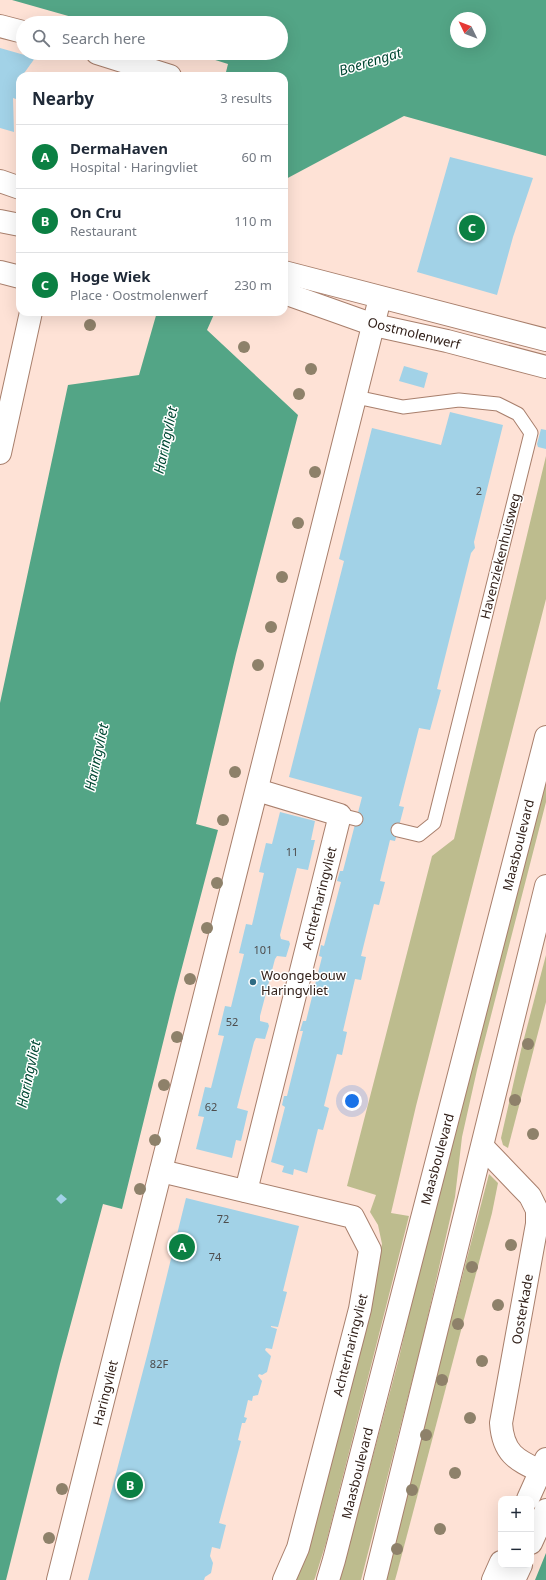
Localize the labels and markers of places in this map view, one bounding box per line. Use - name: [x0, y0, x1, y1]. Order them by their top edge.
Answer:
- pin: C: [459, 213, 485, 243]
- place label: Woongebouw Haringvliet: [261, 966, 347, 999]
- marker: Woongebouw Haringvliet: [248, 977, 258, 987]
- pin: A: [169, 1232, 195, 1262]
- pin: B: [117, 1470, 143, 1500]

